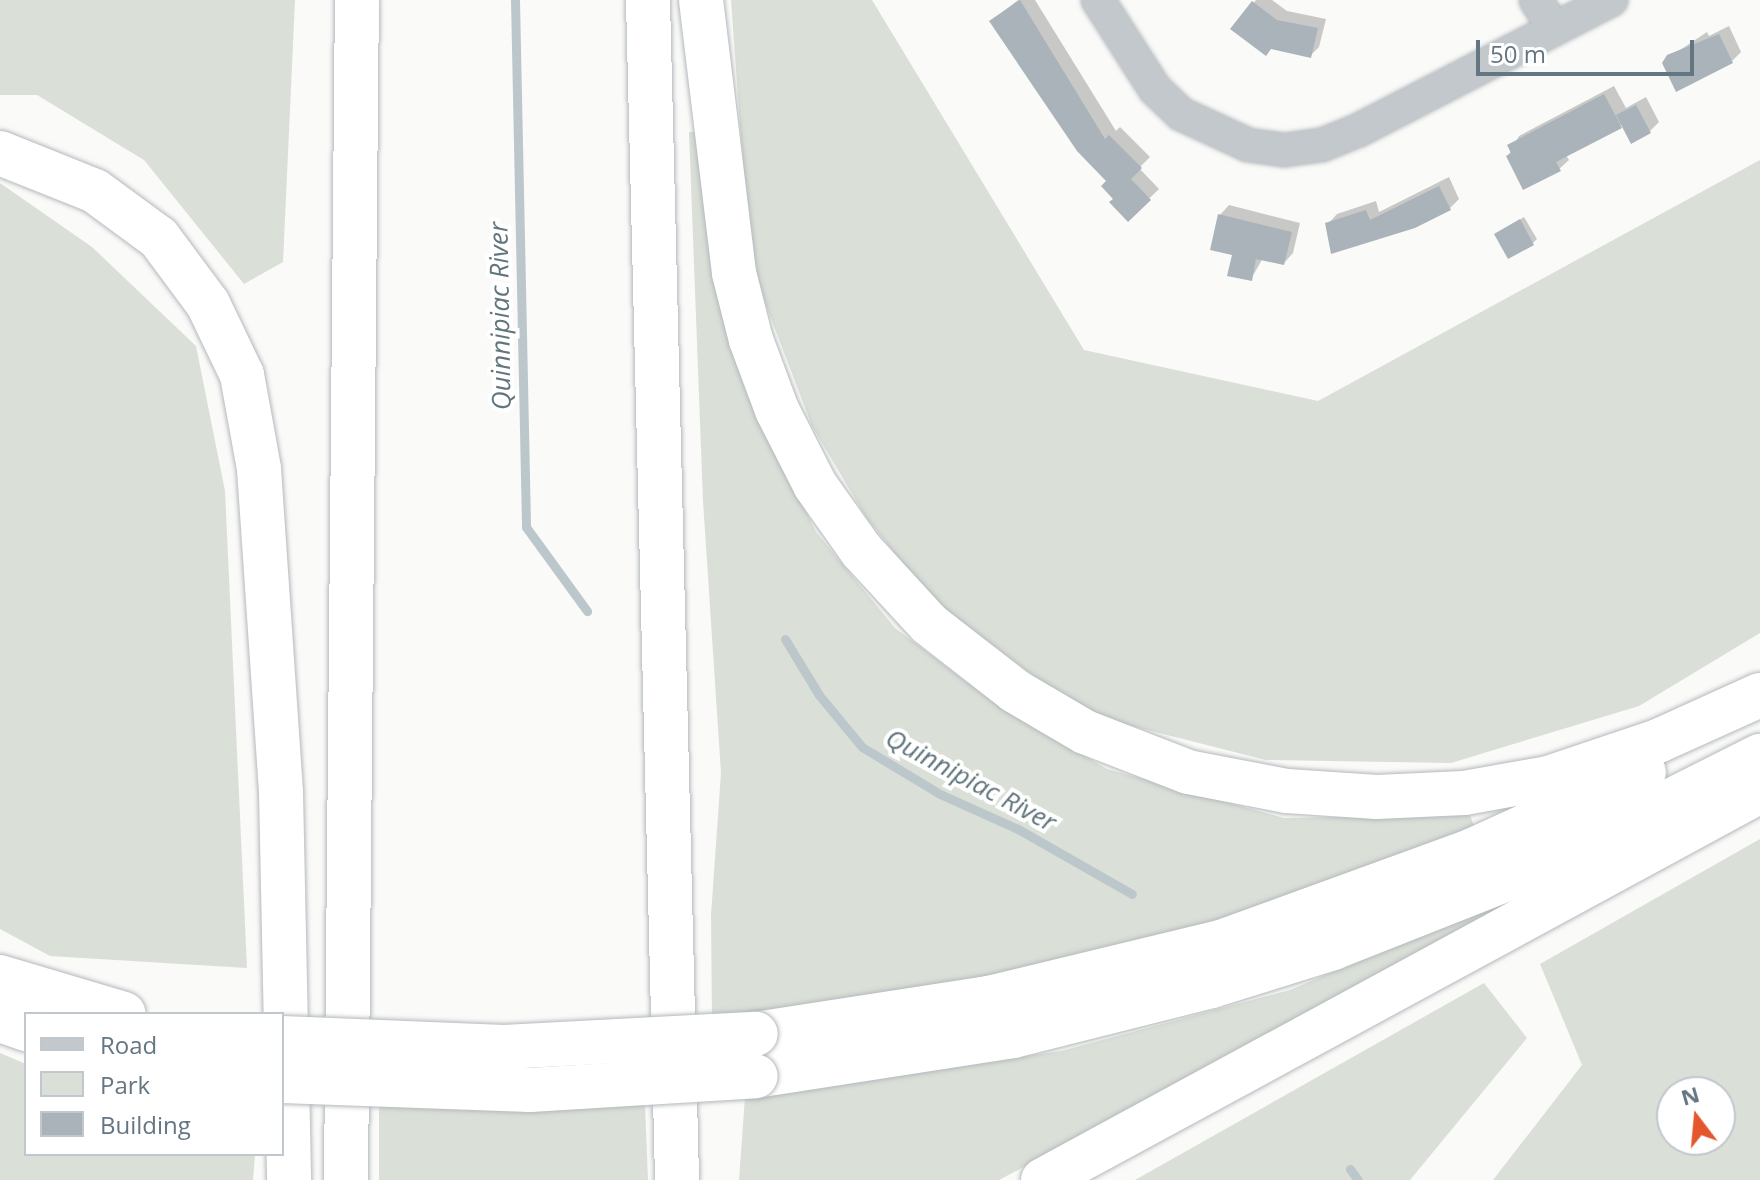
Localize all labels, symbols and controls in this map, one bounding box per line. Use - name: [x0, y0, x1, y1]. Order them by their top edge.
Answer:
- scale bar: [1480, 24, 1698, 74]
- text: 50 m: [1490, 37, 1546, 70]
- water label: Quinnipiac River: [483, 222, 517, 410]
- water label: Quinnipiac River: [881, 722, 1061, 838]
- legend: [24, 1012, 284, 1156]
- text: Road: [100, 1028, 157, 1061]
- text: Park: [100, 1068, 150, 1101]
- north arrow: [1656, 1076, 1736, 1156]
- text: N: [1677, 1078, 1703, 1112]
- text: Building: [100, 1108, 191, 1141]

